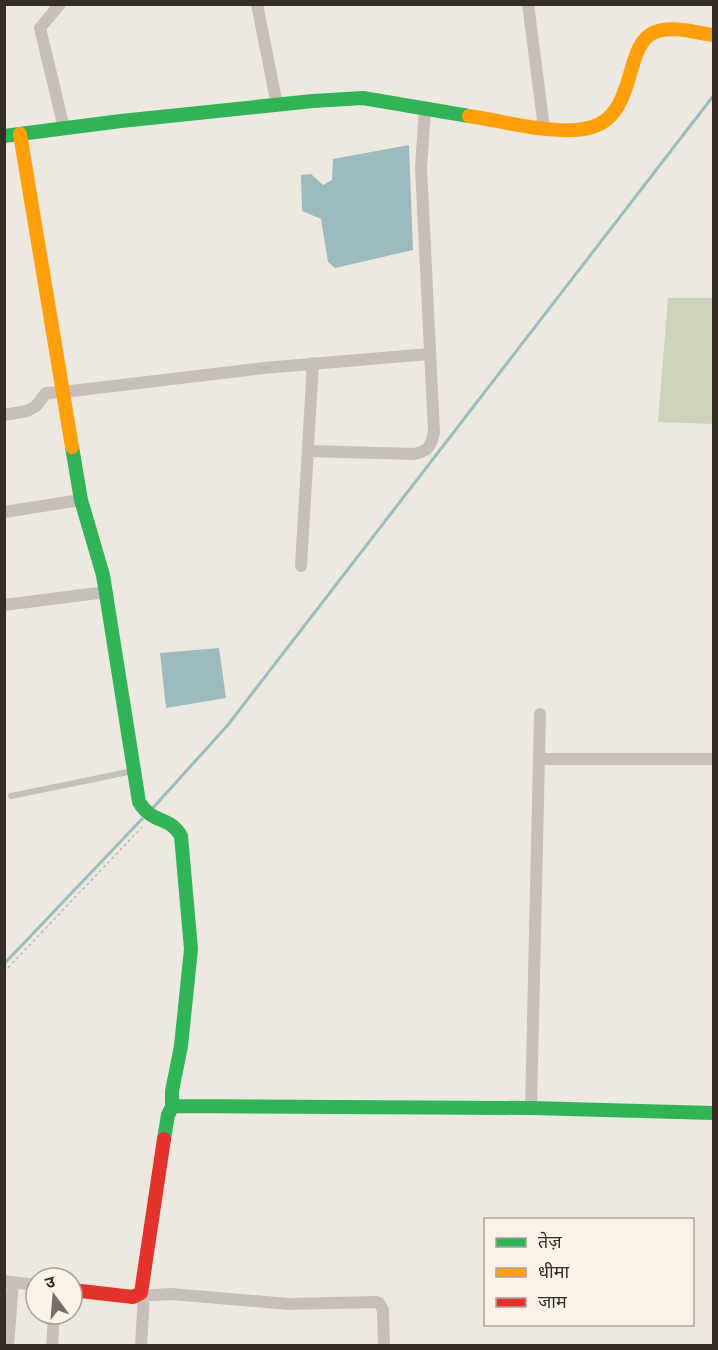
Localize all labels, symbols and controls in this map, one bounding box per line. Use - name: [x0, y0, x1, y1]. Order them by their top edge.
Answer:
- legend: [484, 1218, 694, 1326]
- text: तेज़: [538, 1231, 562, 1252]
- text: धीमा: [538, 1261, 569, 1282]
- north arrow: [24, 1266, 84, 1326]
- text: उ: [43, 1271, 58, 1292]
- text: जाम: [538, 1291, 568, 1312]

